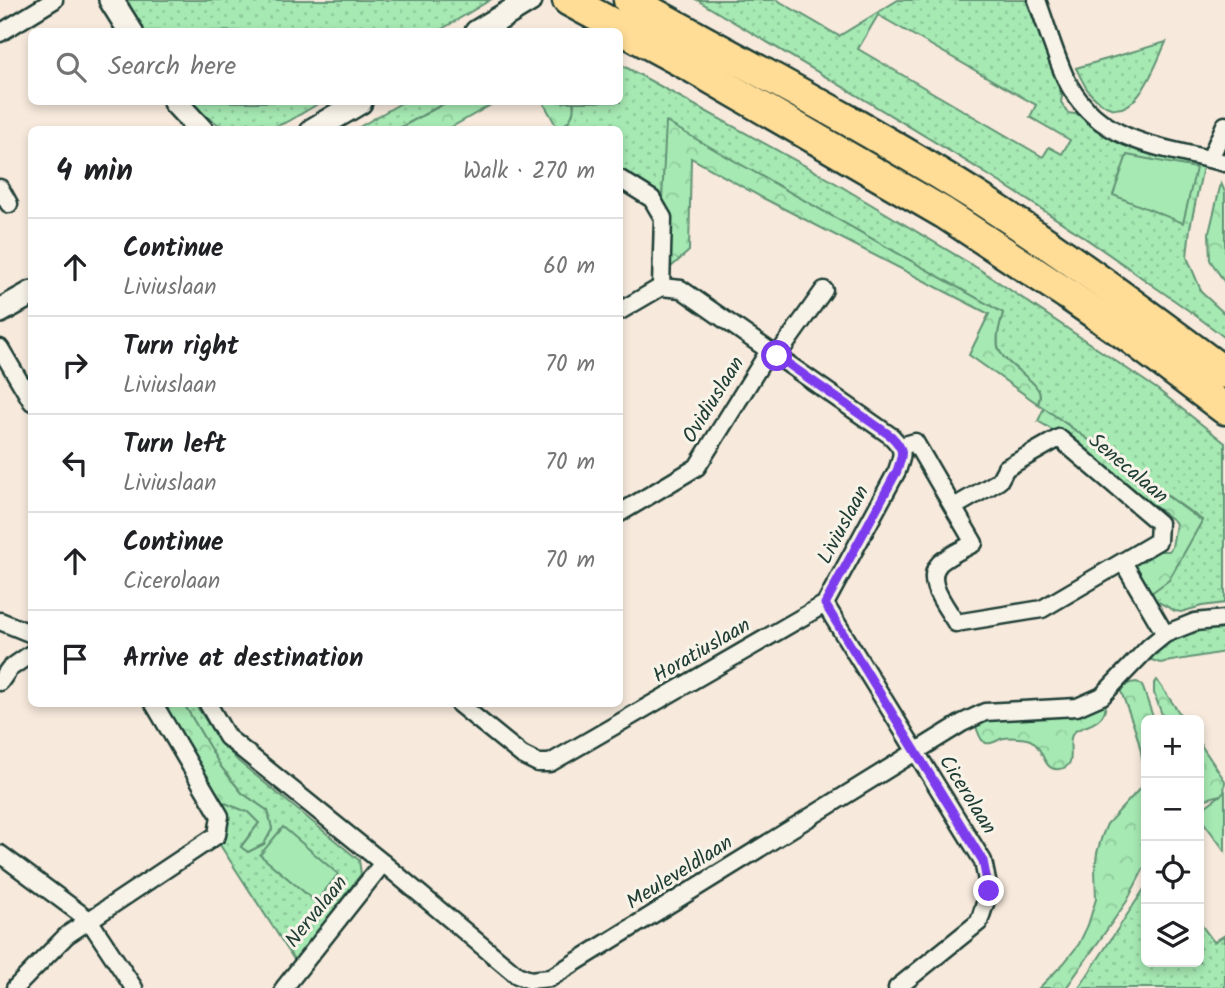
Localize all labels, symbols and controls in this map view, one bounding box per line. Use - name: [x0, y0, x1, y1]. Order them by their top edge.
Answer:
- search box: [28, 28, 623, 105]
- text: Search here: [108, 46, 236, 88]
- icon: search: [52, 48, 90, 86]
- text: 4 min: [56, 148, 133, 196]
- text: Walk · 270 m: [463, 154, 595, 190]
- text: Continue: [123, 228, 224, 270]
- icon: ahead: [56, 248, 94, 286]
- text: 60 m: [543, 249, 595, 285]
- text: Liviuslaan: [123, 270, 217, 306]
- text: Turn right: [123, 326, 239, 368]
- route start: [761, 340, 792, 371]
- icon: right: [56, 346, 94, 384]
- text: 70 m: [545, 347, 595, 383]
- street label: Ovidiuslaan: [674, 350, 754, 450]
- text: Liviuslaan: [123, 368, 217, 404]
- text: Turn left: [123, 424, 226, 466]
- street label: Senecalaan: [1080, 425, 1176, 513]
- icon: left: [56, 444, 94, 482]
- text: 70 m: [545, 445, 595, 481]
- text: Liviuslaan: [123, 466, 217, 502]
- street label: Liviuslaan: [809, 480, 879, 570]
- text: Continue: [123, 522, 224, 564]
- icon: ahead: [56, 542, 94, 580]
- text: 70 m: [545, 543, 595, 579]
- text: Cicerolaan: [123, 564, 220, 600]
- street label: Horatiuslaan: [647, 610, 757, 692]
- text: Arrive at destination: [123, 638, 363, 680]
- icon: arrive: [56, 640, 94, 678]
- map controls: [1141, 715, 1204, 967]
- button: +: [1141, 715, 1204, 778]
- street label: Cicerolaan: [929, 749, 1005, 841]
- button: −: [1141, 778, 1204, 841]
- street label: Meuleveldlaan: [620, 827, 740, 919]
- button: locate: [1141, 841, 1204, 904]
- street label: Nervalaan: [277, 868, 357, 956]
- route end: [973, 875, 1004, 906]
- button: layers: [1141, 904, 1204, 967]

